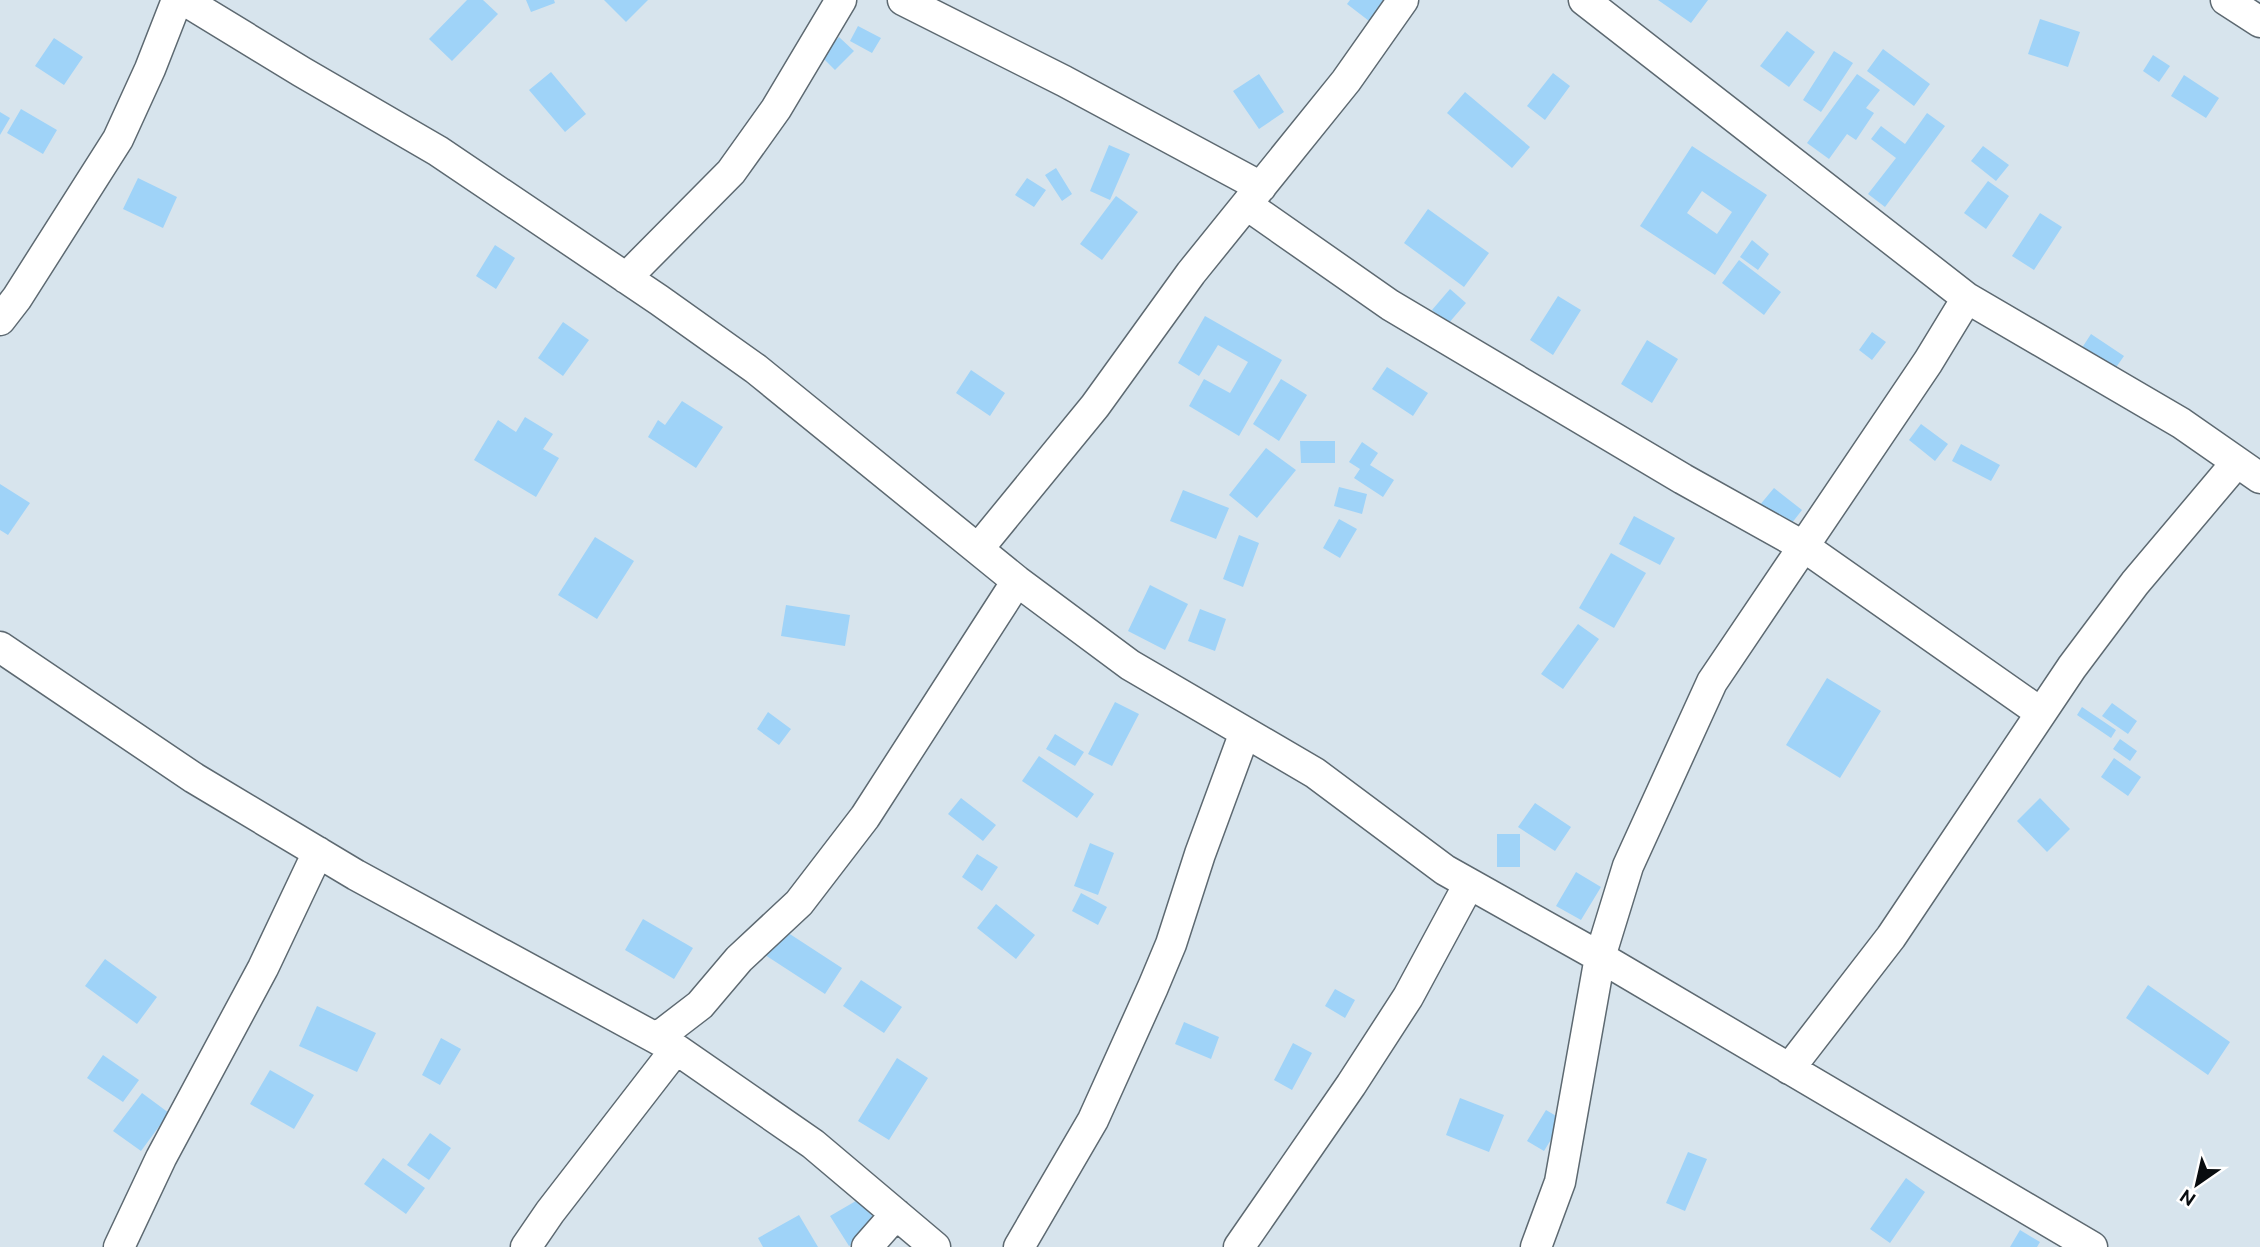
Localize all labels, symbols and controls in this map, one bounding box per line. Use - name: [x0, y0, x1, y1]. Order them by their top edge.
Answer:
- north arrow: [2162, 1149, 2232, 1219]
- text: N: [2175, 1185, 2200, 1211]

